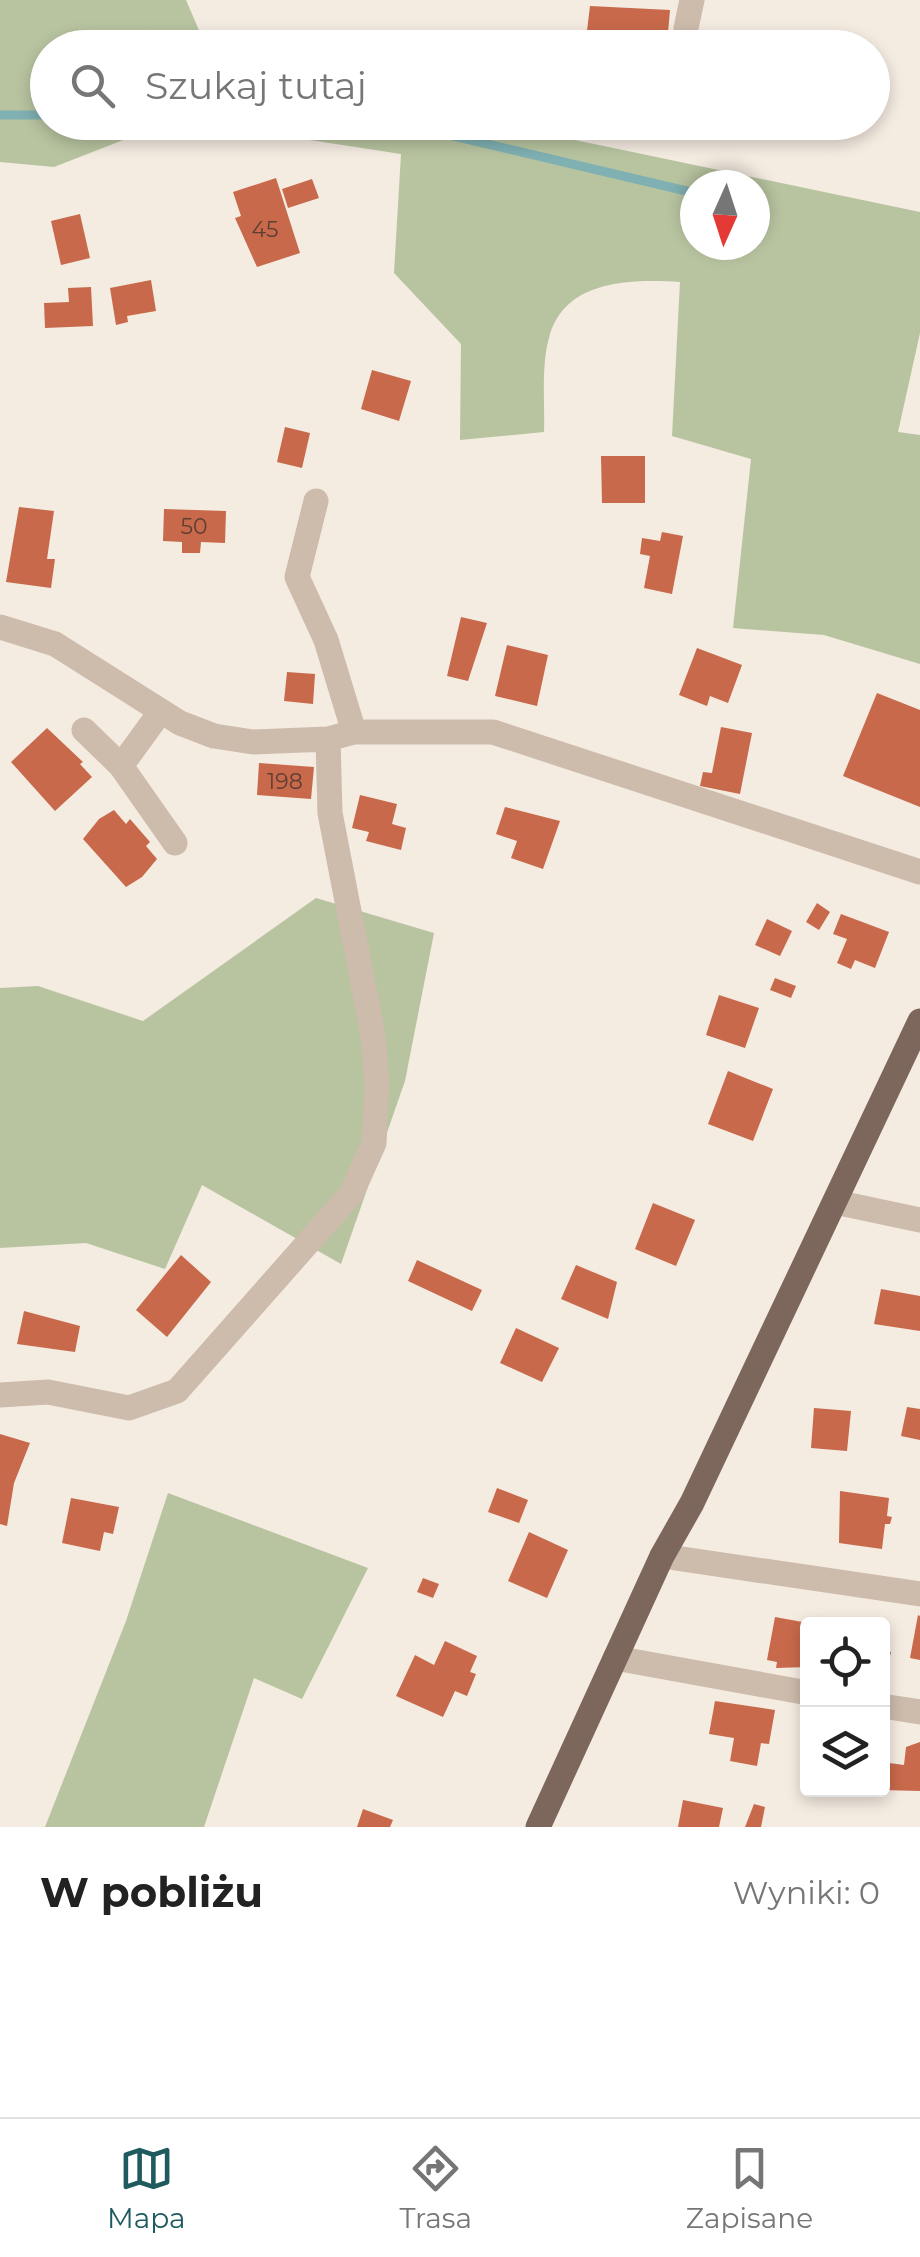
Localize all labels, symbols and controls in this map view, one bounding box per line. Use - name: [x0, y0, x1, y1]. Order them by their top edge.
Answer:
- search box: [30, 30, 890, 140]
- icon: search: [65, 58, 120, 113]
- text: Szukaj tutaj: [145, 62, 367, 109]
- north arrow: [680, 170, 770, 260]
- house number: 45: [252, 216, 278, 243]
- house number: 50: [180, 513, 208, 540]
- house number: 198: [267, 768, 303, 795]
- map controls: [800, 1617, 890, 1797]
- button: locate: [800, 1617, 890, 1707]
- button: layers: [800, 1707, 890, 1797]
- text: W pobliżu: [40, 1866, 263, 1918]
- text: Wyniki: 0: [733, 1873, 880, 1912]
- tab: Mapa: [107, 2141, 186, 2235]
- tab: Trasa: [399, 2141, 472, 2235]
- tab: Zapisane: [686, 2141, 813, 2235]

